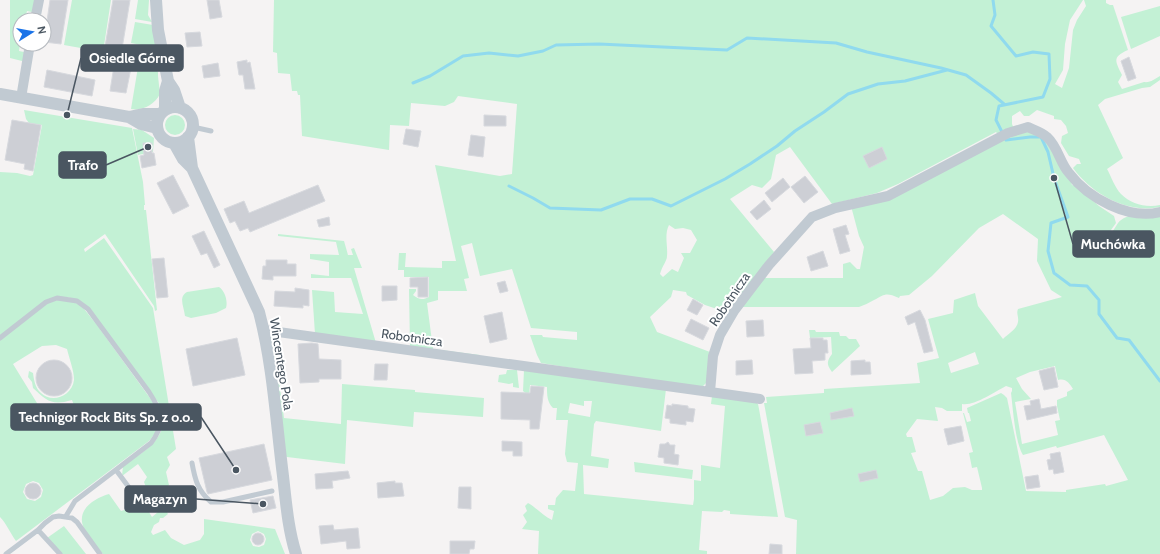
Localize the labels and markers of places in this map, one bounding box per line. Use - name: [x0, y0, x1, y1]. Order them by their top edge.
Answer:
- callout: Osiedle Górne: [81, 45, 183, 71]
- callout: Trafo: [59, 152, 106, 178]
- callout: Muchówka: [1073, 231, 1154, 257]
- callout: Technigor Rock Bits Sp. z o.o.: [11, 404, 201, 430]
- callout: Magazyn: [125, 486, 196, 512]

